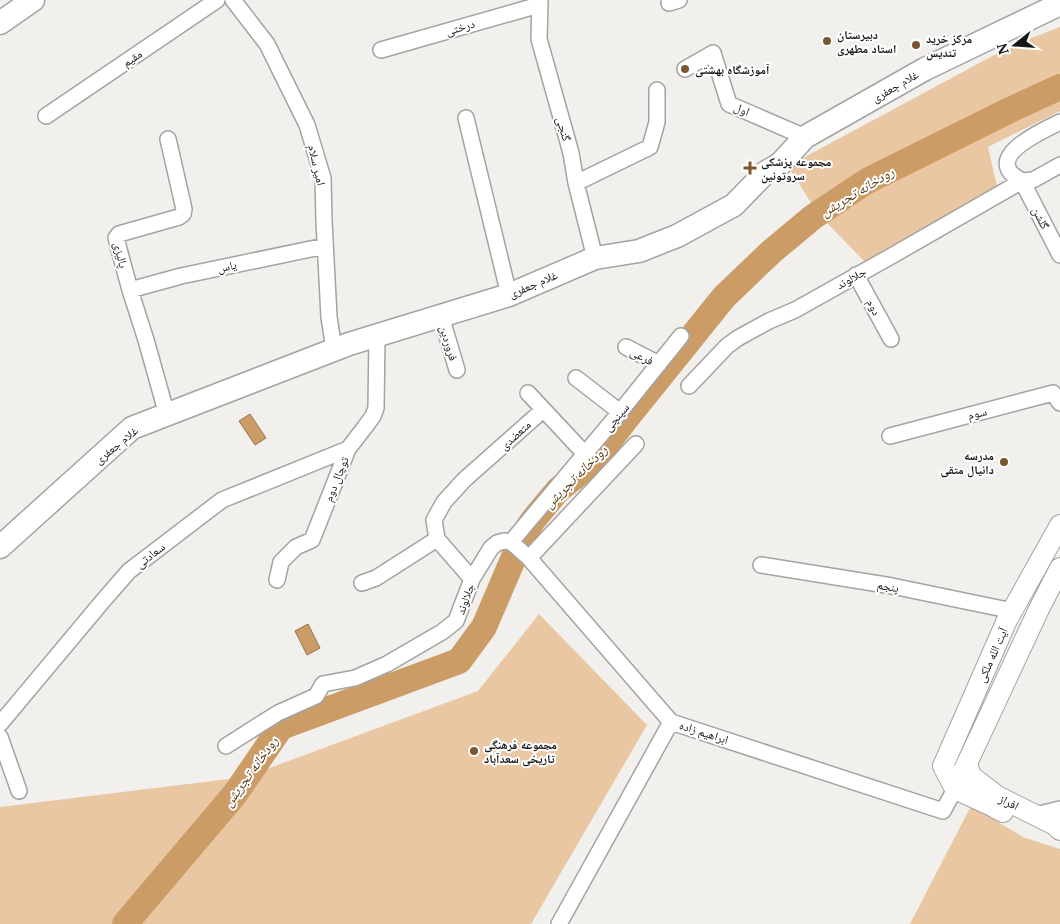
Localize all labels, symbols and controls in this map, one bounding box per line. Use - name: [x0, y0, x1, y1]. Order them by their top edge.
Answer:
- street label: درختی: [444, 16, 476, 38]
- north arrow: [990, 20, 1040, 70]
- place label: دبیرستان استاد مطهری: [837, 27, 896, 57]
- place label: مرکز خرید تندیس: [926, 31, 973, 61]
- marker: دبیرستان استاد مطهری: [821, 35, 833, 47]
- marker: مرکز خرید تندیس: [910, 39, 922, 51]
- text: N: [991, 41, 1013, 57]
- street label: مقیم: [119, 46, 145, 71]
- place label: آموزشگاه بهشتی: [695, 62, 770, 78]
- marker: آموزشگاه بهشتی: [679, 63, 691, 75]
- street label: غلام جعفری: [869, 67, 922, 106]
- street label: اول: [732, 99, 752, 119]
- street label: گنجی: [553, 115, 575, 143]
- street label: امیر سلام: [304, 143, 329, 187]
- place label: مجموعه پزشکی سروتونین: [761, 154, 832, 184]
- marker: مجموعه پزشکی سروتونین: [743, 161, 757, 175]
- water label: رودخانه تجریش: [817, 161, 898, 220]
- street label: گلشن: [1029, 204, 1053, 232]
- street label: پالیزی: [111, 241, 131, 270]
- street label: یاس: [216, 257, 238, 276]
- street label: جلالوند: [833, 263, 869, 292]
- street label: غلام جعفری: [506, 267, 560, 302]
- street label: دوم: [863, 296, 884, 318]
- street label: فروردین: [436, 323, 461, 363]
- street label: فرعی: [628, 344, 656, 368]
- street label: سپنچی: [600, 400, 632, 434]
- street label: سوم: [966, 403, 989, 424]
- street label: متعضدی: [496, 417, 534, 453]
- street label: غلام جعفری: [91, 423, 141, 468]
- water label: رودخانه تجریش: [539, 440, 611, 512]
- place label: مدرسه دانیال متقی: [940, 448, 994, 478]
- street label: توچال دوم: [320, 454, 353, 504]
- marker: مدرسه دانیال متقی: [998, 456, 1010, 468]
- street label: سعادتی: [132, 539, 168, 571]
- street label: پنجم: [876, 577, 901, 596]
- street label: جلالوند: [452, 581, 478, 617]
- street label: آیت الله ملکی: [973, 624, 1011, 685]
- street label: ابراهیم زاده: [677, 717, 731, 748]
- water label: رودخانه تجریش: [218, 732, 282, 810]
- place label: مجموعه فرهنگی تاریخی سعدآباد: [484, 737, 557, 767]
- marker: مجموعه فرهنگی تاریخی سعدآباد: [468, 745, 480, 757]
- street label: افراز: [996, 790, 1022, 813]

